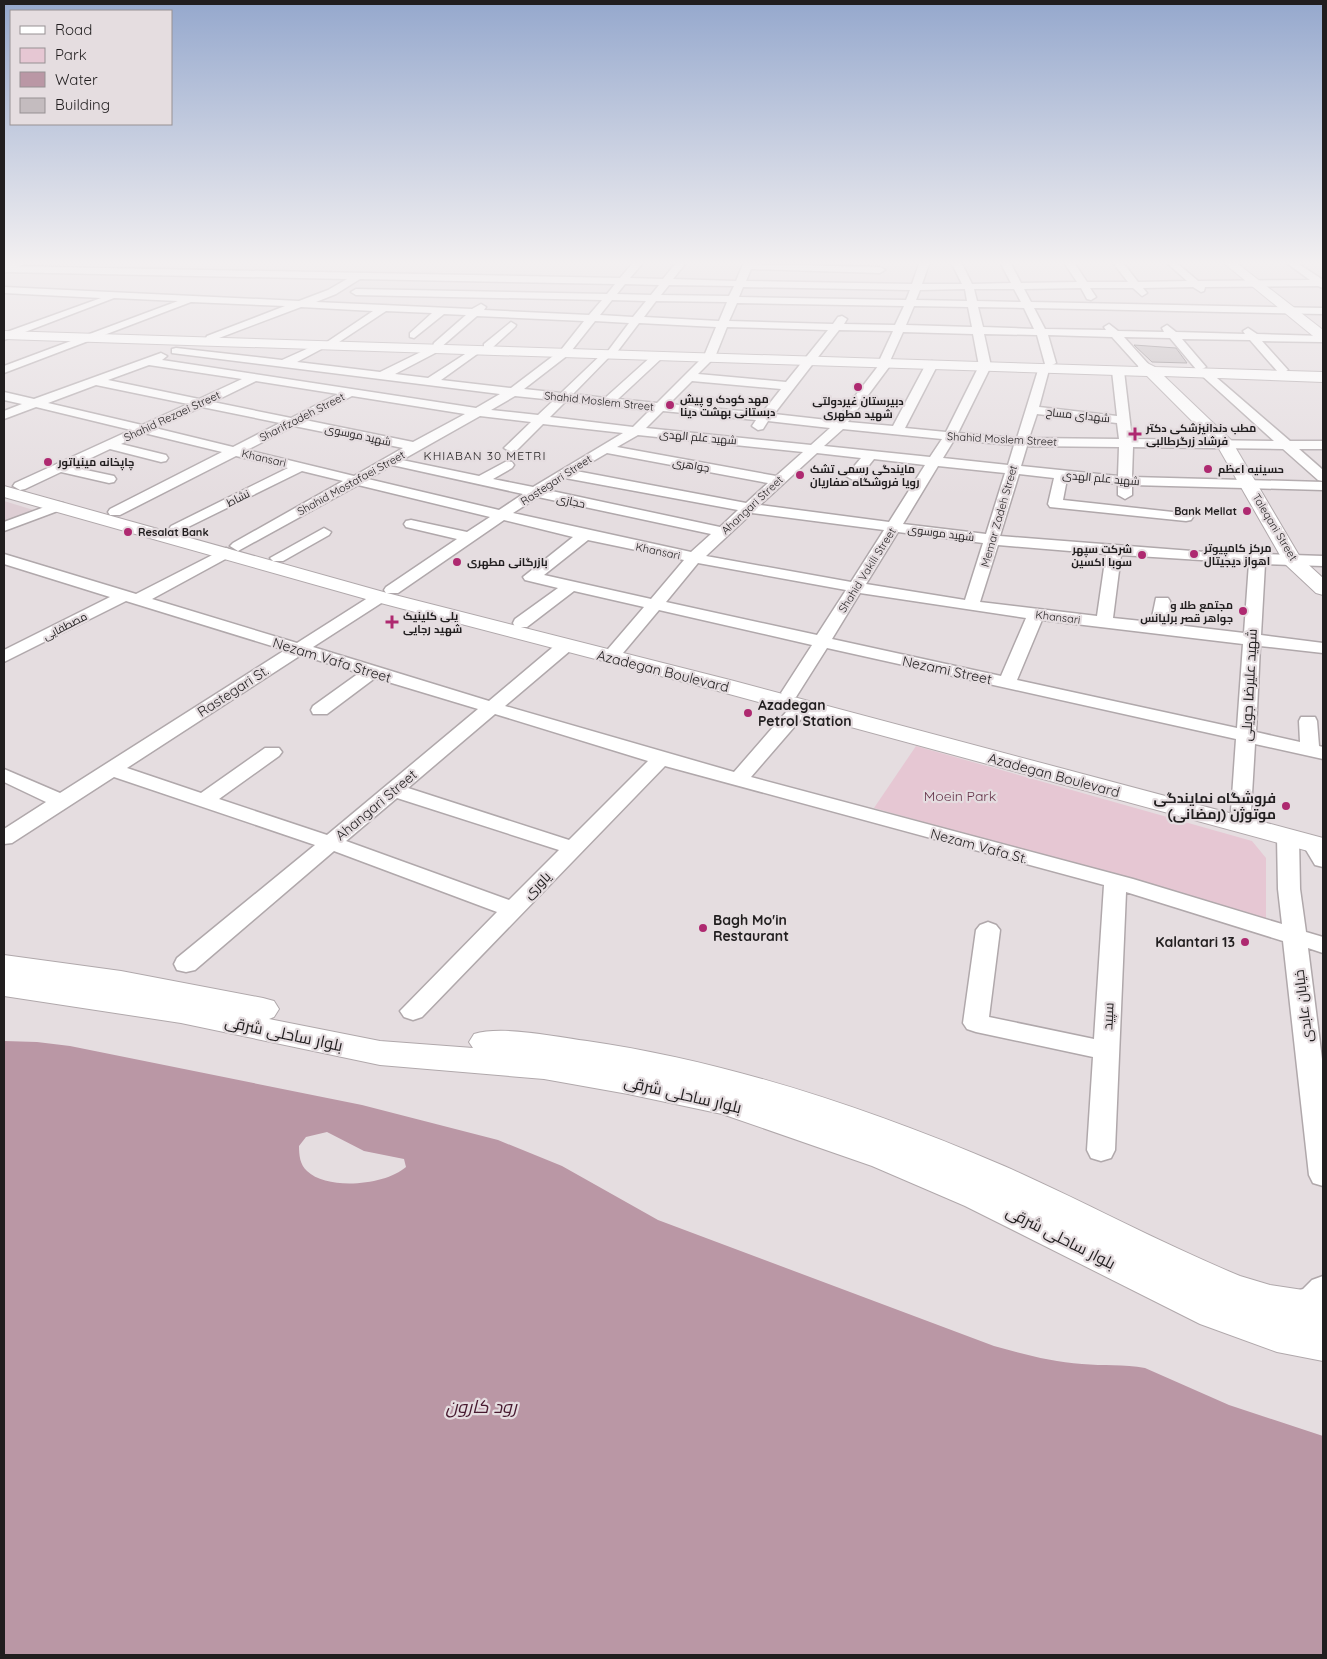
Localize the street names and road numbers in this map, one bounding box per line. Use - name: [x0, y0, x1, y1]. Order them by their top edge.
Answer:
- street label: Shahid Rezaei Street: [122, 387, 223, 444]
- street label: Shahid Moslem Street: [544, 388, 655, 414]
- street label: Sharifzadeh Street: [257, 389, 347, 445]
- street label: شهدای مساح: [1045, 405, 1111, 426]
- street label: شهید موسوی: [324, 421, 392, 449]
- street label: شهید علم الهدی: [659, 427, 737, 448]
- street label: Shahid Moslem Street: [947, 429, 1058, 449]
- street label: Khansari: [240, 446, 288, 470]
- street label: Shahid Mostafaei Street: [295, 447, 408, 518]
- street label: Rastegari Street: [518, 452, 595, 508]
- street label: جواهری: [671, 455, 711, 475]
- street label: Memar Zadeh Street: [978, 463, 1020, 568]
- street label: شهید علم الهدی: [1062, 468, 1140, 489]
- street label: Ahangari Street: [718, 473, 786, 537]
- street label: نشاط: [224, 486, 252, 510]
- street label: حجازی: [555, 491, 587, 511]
- street label: Taleqani Street: [1249, 491, 1301, 563]
- street label: شهید موسوی: [907, 522, 975, 544]
- street label: Shahid Vakili Street: [835, 525, 899, 615]
- street label: Khansari: [634, 539, 682, 563]
- street label: Khansari: [1035, 607, 1081, 627]
- street label: مصطفایی: [41, 609, 89, 643]
- street label: شهید علیرضا جویلی: [1237, 628, 1261, 742]
- street label: Nezam Vafa Street: [271, 633, 394, 687]
- street label: Azadegan Boulevard: [595, 646, 731, 696]
- street label: Nezami Street: [901, 652, 994, 688]
- street label: Rastegari St.: [194, 661, 272, 721]
- street label: Azadegan Boulevard: [986, 749, 1122, 801]
- street label: Ahangari Street: [331, 765, 421, 844]
- street label: Nezam Vafa St.: [928, 824, 1030, 868]
- street label: یاوری: [519, 867, 555, 903]
- street label: خیابان عابدی: [1290, 969, 1316, 1043]
- street label: سپید: [1098, 1002, 1119, 1030]
- street label: بلوار ساحلی شرقی: [223, 1011, 345, 1056]
- street label: بلوار ساحلی شرقی: [622, 1071, 744, 1118]
- street label: بلوار ساحلی شرقی: [1003, 1201, 1119, 1274]

